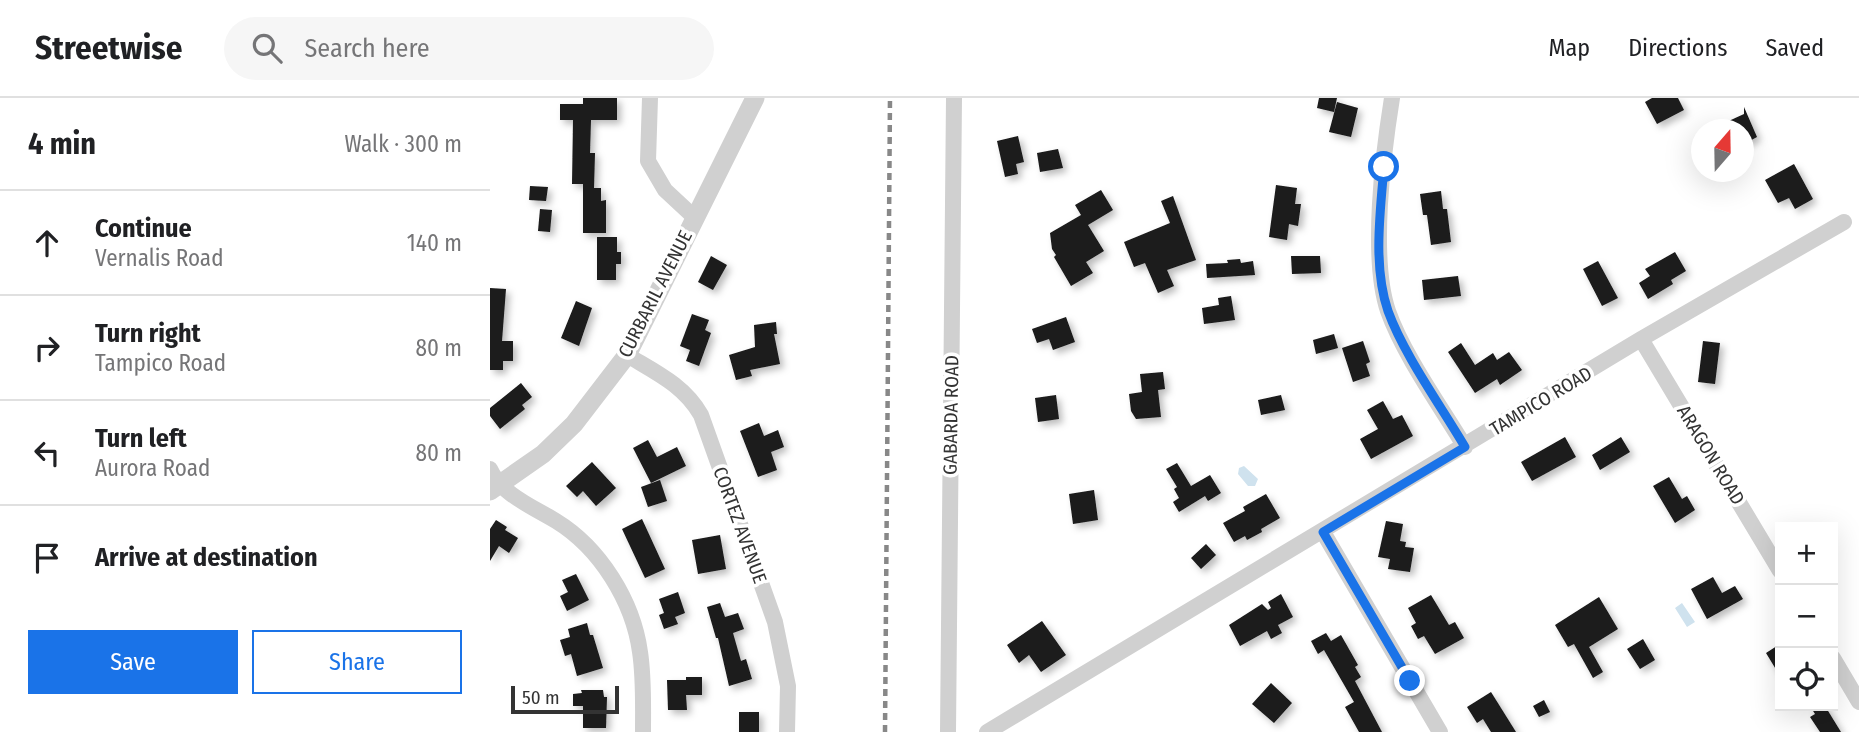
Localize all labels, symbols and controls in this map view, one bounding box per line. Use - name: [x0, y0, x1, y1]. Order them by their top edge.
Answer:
- search box: [224, 17, 714, 80]
- text: Streetwise: [35, 28, 182, 68]
- icon: search: [248, 29, 286, 67]
- text: Search here: [304, 33, 430, 64]
- text: Map: [1549, 34, 1590, 62]
- text: Directions: [1628, 34, 1727, 62]
- text: Saved: [1765, 34, 1824, 62]
- north arrow: [1691, 119, 1754, 182]
- text: 4 min: [28, 126, 96, 162]
- text: Walk · 300 m: [345, 130, 462, 158]
- route start: [1368, 151, 1399, 182]
- text: Continue: [95, 213, 192, 244]
- icon: ahead: [28, 224, 66, 262]
- street label: CURBARIL AVENUE: [613, 227, 697, 361]
- text: 140 m: [407, 229, 462, 257]
- text: Vernalis Road: [95, 244, 223, 272]
- text: Turn right: [95, 318, 201, 349]
- icon: right: [28, 329, 66, 367]
- text: 80 m: [415, 334, 462, 362]
- text: Tampico Road: [95, 349, 226, 377]
- street label: GABARDA ROAD: [938, 355, 964, 475]
- street label: TAMPICO ROAD: [1486, 362, 1596, 440]
- street label: ARAGON ROAD: [1672, 401, 1750, 509]
- text: Turn left: [95, 423, 187, 454]
- icon: left: [28, 434, 66, 472]
- text: 80 m: [415, 439, 462, 467]
- text: Aurora Road: [95, 454, 210, 482]
- street label: CORTEZ AVENUE: [708, 464, 772, 586]
- map controls: [1775, 522, 1838, 711]
- button: +: [1775, 522, 1838, 585]
- icon: arrive: [28, 539, 66, 577]
- text: Arrive at destination: [95, 542, 318, 573]
- button: −: [1775, 585, 1838, 648]
- button: Save: [28, 630, 238, 694]
- button: Share: [252, 630, 462, 694]
- button: locate: [1775, 648, 1838, 711]
- route end: [1394, 665, 1425, 696]
- scale bar: [511, 683, 620, 715]
- text: 50 m: [522, 686, 560, 709]

